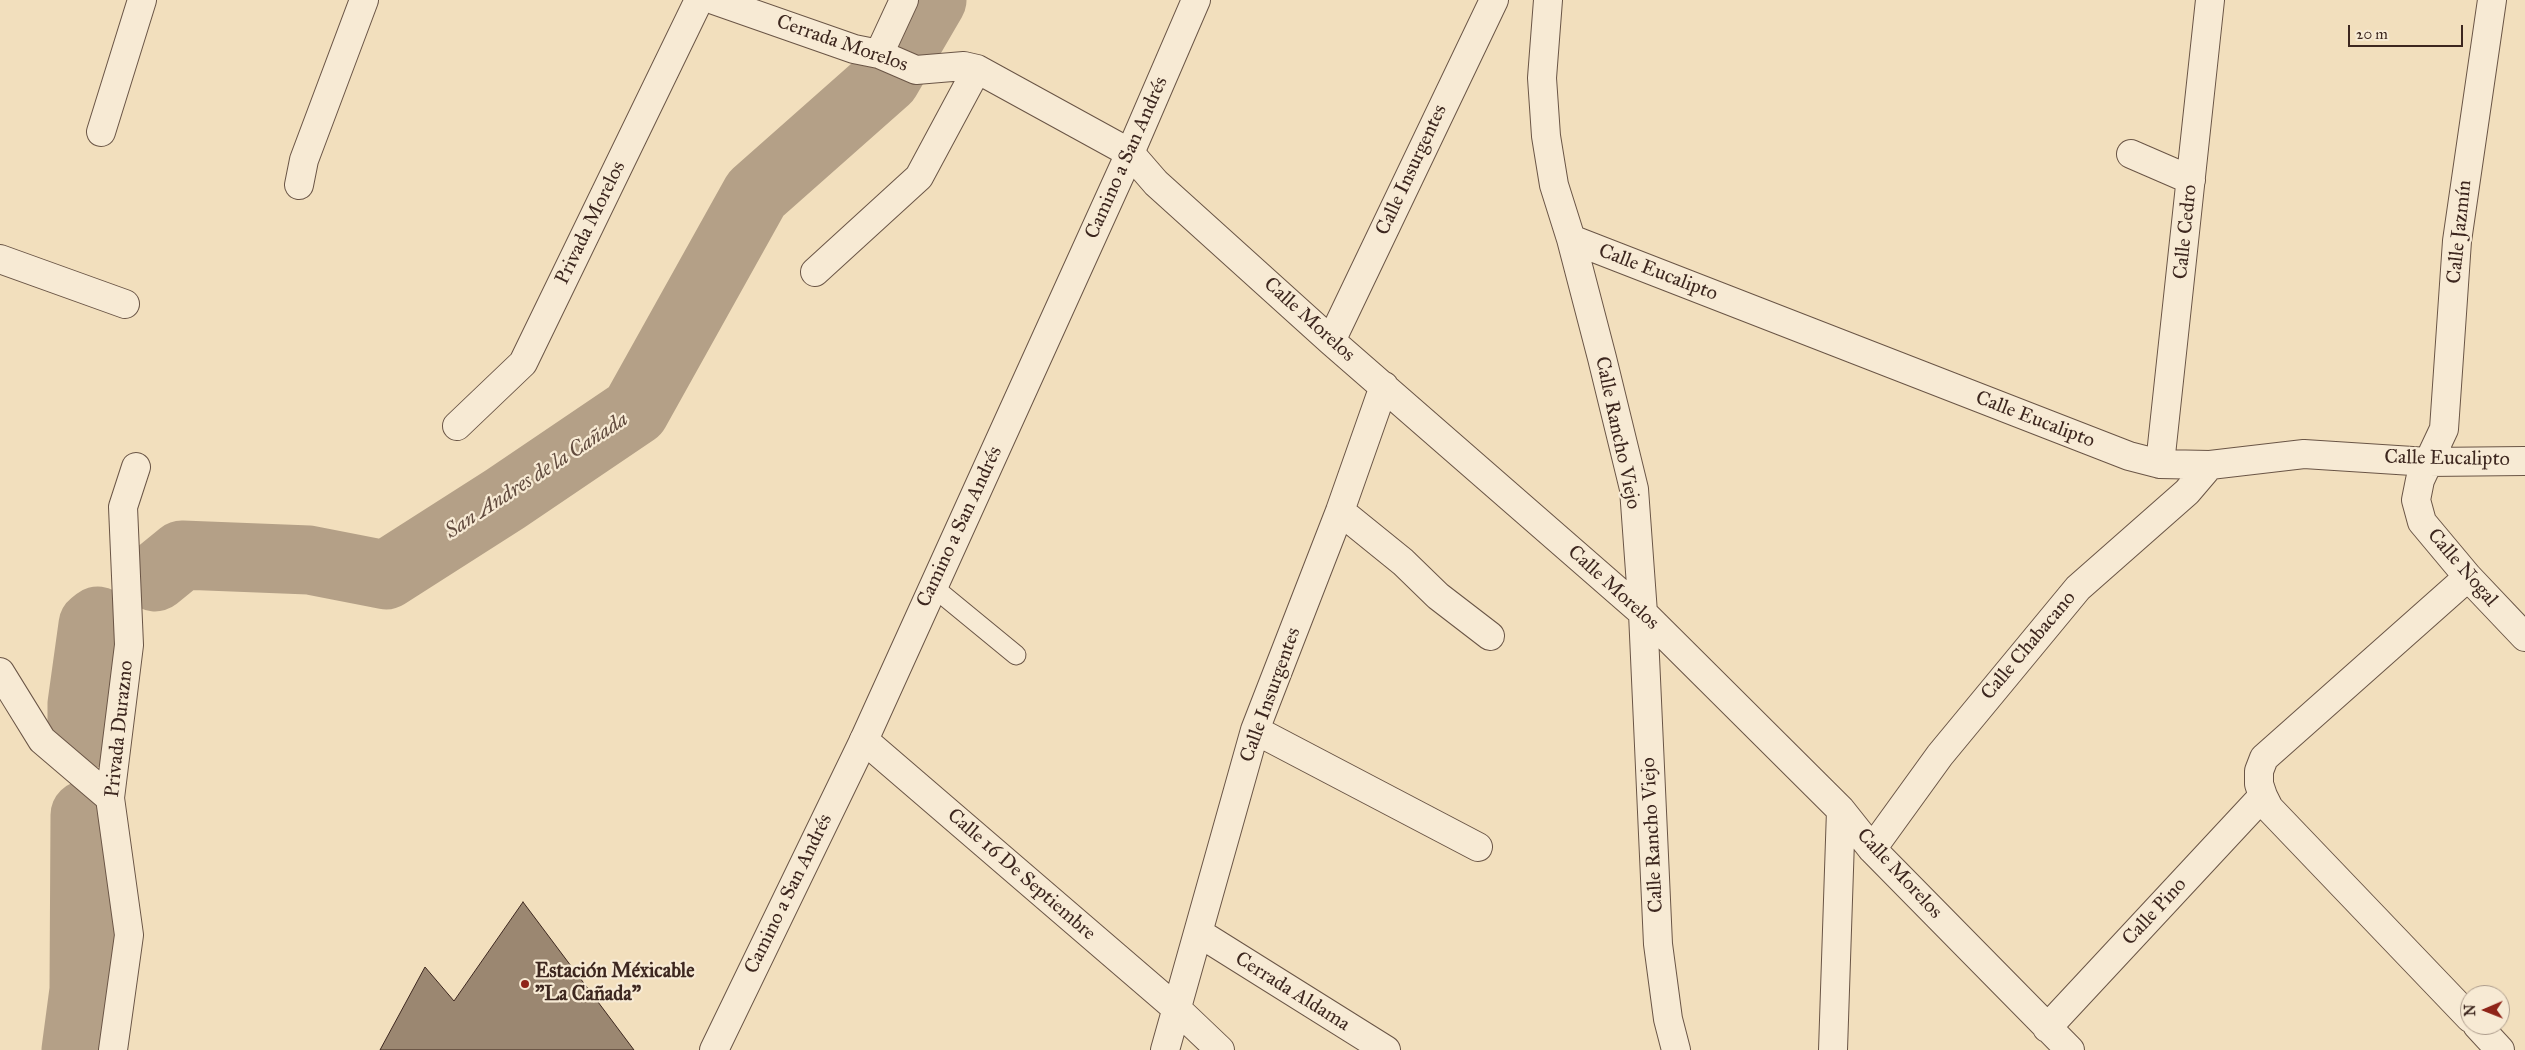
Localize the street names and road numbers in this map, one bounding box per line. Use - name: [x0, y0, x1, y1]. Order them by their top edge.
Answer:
- street label: Cerrada Morelos: [773, 10, 911, 78]
- street label: Camino a San Andrés: [1080, 73, 1174, 243]
- street label: Calle Insurgentes: [1371, 101, 1453, 239]
- street label: Privada Morelos: [551, 158, 631, 288]
- street label: Calle Jazmín: [2443, 179, 2477, 285]
- street label: Calle Cedro: [2169, 183, 2203, 281]
- street label: Calle Eucalipto: [1595, 239, 1721, 307]
- street label: Calle Morelos: [1258, 273, 1360, 367]
- street label: Calle Rancho Viejo: [1589, 354, 1645, 512]
- street label: Calle Eucalipto: [1972, 386, 2098, 454]
- street label: Camino a San Andrés: [912, 443, 1008, 611]
- street label: Calle Eucalipto: [2384, 446, 2510, 472]
- street label: Calle Nogal: [2422, 524, 2502, 612]
- street label: Calle Morelos: [1562, 541, 1664, 635]
- street label: Calle Chabacano: [1976, 587, 2082, 705]
- street label: Calle Insurgentes: [1236, 624, 1306, 766]
- street label: Privada Durazno: [101, 659, 139, 799]
- street label: Calle Rancho Viejo: [1637, 757, 1669, 913]
- street label: Calle 16 De Septiembre: [942, 804, 1100, 946]
- street label: Camino a San Andrés: [740, 810, 838, 978]
- street label: Calle Morelos: [1851, 824, 1947, 924]
- street label: Calle Pino: [2118, 873, 2192, 951]
- street label: Cerrada Aldama: [1230, 947, 1354, 1037]

